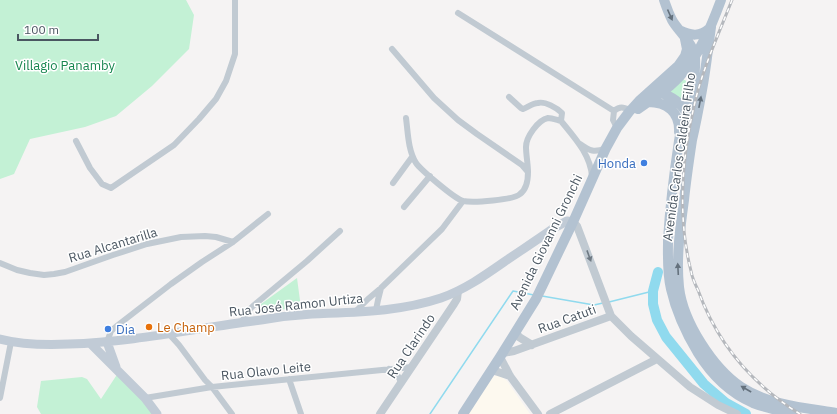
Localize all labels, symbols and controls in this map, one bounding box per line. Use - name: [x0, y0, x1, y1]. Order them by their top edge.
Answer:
- one-way arrow: [667, 9, 673, 20]
- scale bar: [18, 16, 98, 42]
- text: 100 m: [24, 22, 59, 37]
- park label: Villagio Panamby: [15, 57, 115, 74]
- street label: Avenida Carlos Caldeira Filho: [659, 72, 699, 242]
- one-way arrow: [697, 96, 703, 108]
- place label: Honda: [598, 155, 636, 172]
- marker: Honda: [639, 158, 649, 168]
- street label: Avenida Giovanni Gronchi: [506, 171, 586, 313]
- street label: Rua Alcantarilla: [67, 223, 159, 267]
- one-way arrow: [586, 251, 592, 263]
- one-way arrow: [675, 262, 681, 275]
- street label: Rua José Ramon Urtiza: [228, 289, 364, 320]
- street label: Rua Catuti: [536, 301, 598, 337]
- street label: Rua Clarindo: [383, 310, 439, 382]
- place label: Le Champ: [157, 319, 215, 336]
- place label: Dia: [116, 321, 135, 338]
- marker: Le Champ: [144, 322, 154, 332]
- marker: Dia: [103, 324, 113, 334]
- street label: Rua Olavo Leite: [220, 358, 312, 384]
- one-way arrow: [740, 386, 752, 393]

